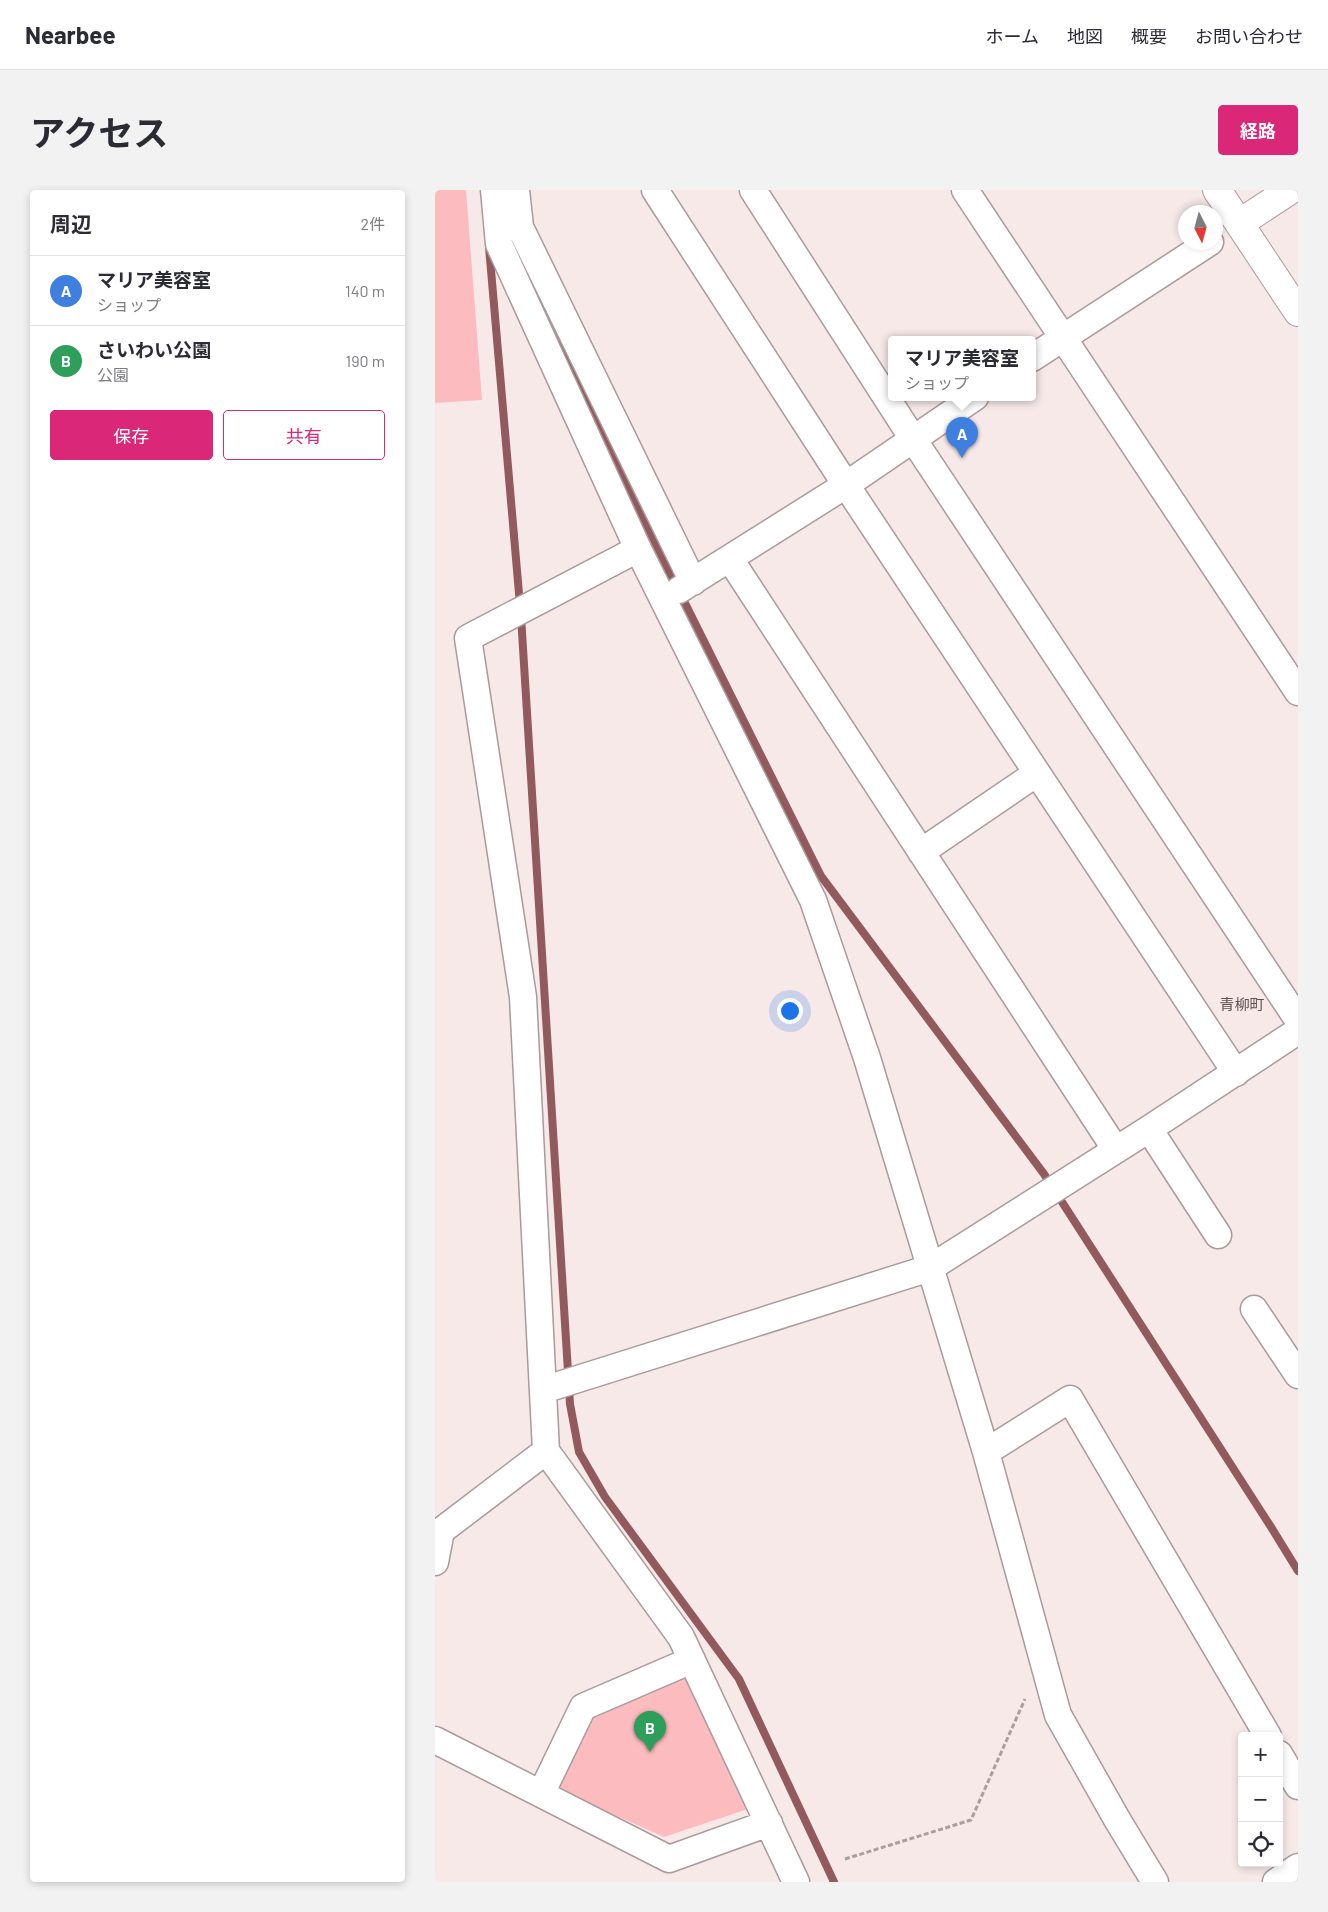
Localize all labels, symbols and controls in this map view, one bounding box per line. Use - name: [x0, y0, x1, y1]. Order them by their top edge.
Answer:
- text: Nearbee: [25, 20, 116, 49]
- text: ホーム: [986, 25, 1039, 47]
- text: 地図: [1067, 25, 1103, 47]
- text: 概要: [1131, 25, 1167, 47]
- text: お問い合わせ: [1195, 25, 1303, 47]
- button: 経路: [1218, 105, 1298, 155]
- text: アクセス: [30, 111, 168, 153]
- north arrow: [1178, 205, 1223, 250]
- text: 周辺: [50, 211, 92, 236]
- text: 2件: [360, 214, 385, 233]
- text: マリア美容室: [97, 268, 211, 291]
- text: A: [61, 281, 71, 300]
- text: 140 m: [345, 281, 385, 300]
- text: ショップ: [97, 295, 161, 314]
- popup: [888, 336, 1036, 401]
- text: さいわい公園: [97, 338, 211, 361]
- text: マリア美容室: [905, 346, 1019, 369]
- text: B: [61, 351, 71, 370]
- text: 190 m: [346, 351, 385, 370]
- text: 公園: [97, 365, 129, 384]
- text: ショップ: [905, 373, 969, 392]
- button: 保存: [50, 410, 213, 460]
- button: 共有: [223, 410, 385, 460]
- pin: A: [946, 417, 978, 458]
- district label: 青柳町: [1219, 995, 1265, 1013]
- your location: [777, 998, 803, 1024]
- pin: B: [634, 1711, 666, 1752]
- map controls: [1238, 1732, 1283, 1867]
- button: +: [1238, 1732, 1283, 1777]
- button: −: [1238, 1777, 1283, 1822]
- button: locate: [1238, 1822, 1283, 1867]

